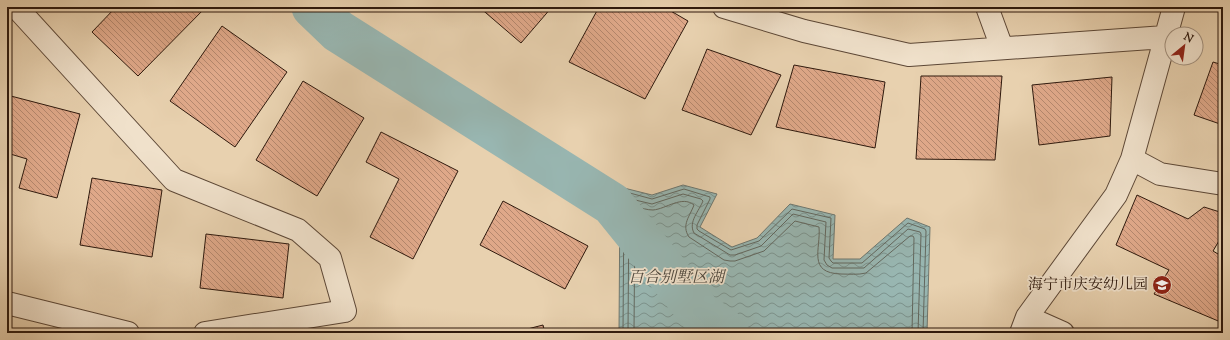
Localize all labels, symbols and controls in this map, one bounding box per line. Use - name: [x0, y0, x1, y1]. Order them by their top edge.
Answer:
- north arrow: [1164, 26, 1204, 66]
- text: N: [1180, 29, 1196, 47]
- water label: 百合别墅区湖: [628, 267, 727, 290]
- school or university icon: 海宁市庆安幼儿园: [1151, 274, 1173, 296]
- place label: 海宁市庆安幼儿园: [1028, 275, 1148, 296]

